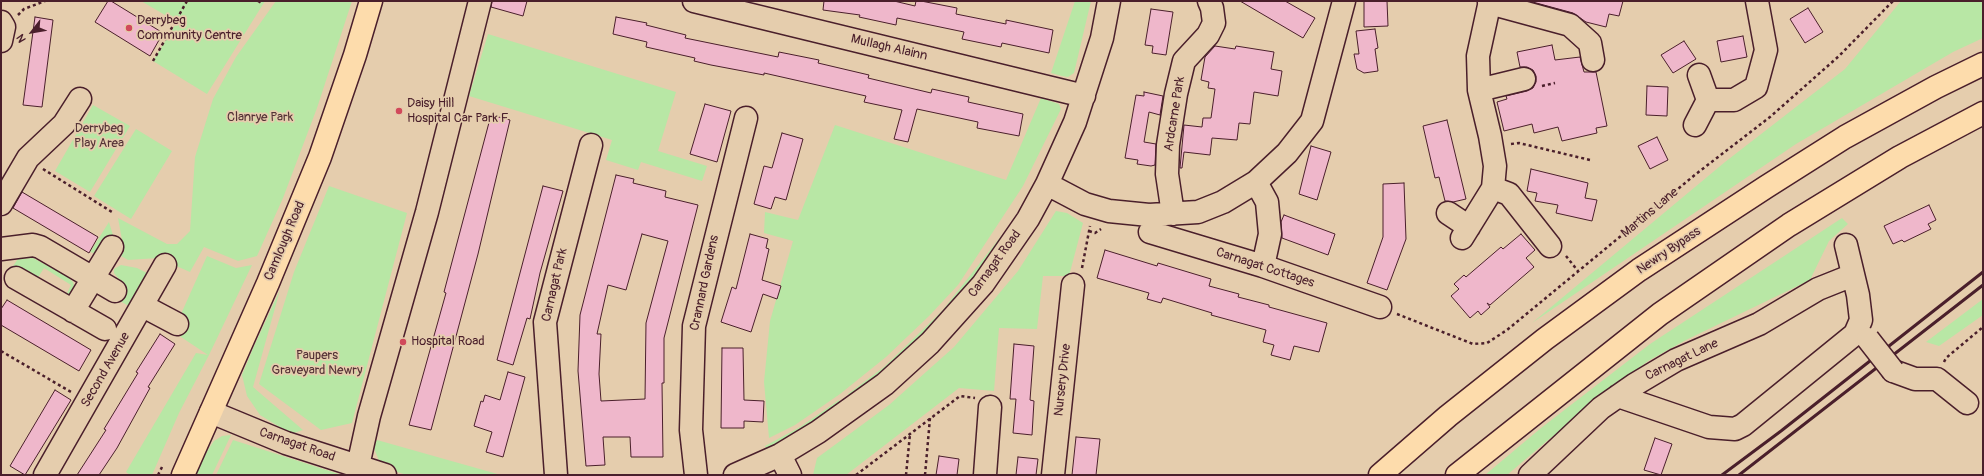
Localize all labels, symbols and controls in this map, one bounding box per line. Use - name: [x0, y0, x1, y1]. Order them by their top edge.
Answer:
- north arrow: [12, 12, 52, 52]
- place label: Derrybeg Community Centre: [137, 13, 242, 44]
- marker: Derrybeg Community Centre: [124, 23, 134, 33]
- text: N: [14, 32, 29, 45]
- street label: Mullagh Alainn: [849, 32, 929, 64]
- street label: Ardcarne Park: [1161, 75, 1189, 153]
- place label: Daisy Hill Hospital Car Park F: [407, 96, 509, 127]
- marker: Daisy Hill Hospital Car Park F: [394, 106, 404, 116]
- park label: Clanrye Park: [227, 110, 293, 126]
- park label: Derrybeg Play Area: [74, 121, 124, 152]
- street label: Martins Lane: [1618, 185, 1682, 241]
- street label: Camlough Road: [261, 199, 309, 283]
- street label: Newry Bypass: [1634, 224, 1704, 278]
- street label: Carnagat Road: [965, 227, 1025, 301]
- street label: Crannard Gardens: [687, 234, 723, 332]
- street label: Carnagat Cottages: [1214, 245, 1316, 291]
- street label: Carnagat Park: [539, 247, 571, 323]
- street label: Second Avenue: [78, 330, 134, 410]
- place label: Hospital Road: [411, 334, 485, 350]
- street label: Carnagat Lane: [1643, 336, 1721, 384]
- marker: Hospital Road: [398, 337, 408, 347]
- street label: Nursery Drive: [1051, 343, 1075, 417]
- park label: Paupers Graveyard Newry: [272, 348, 362, 379]
- street label: Carnagat Road: [257, 425, 337, 465]

